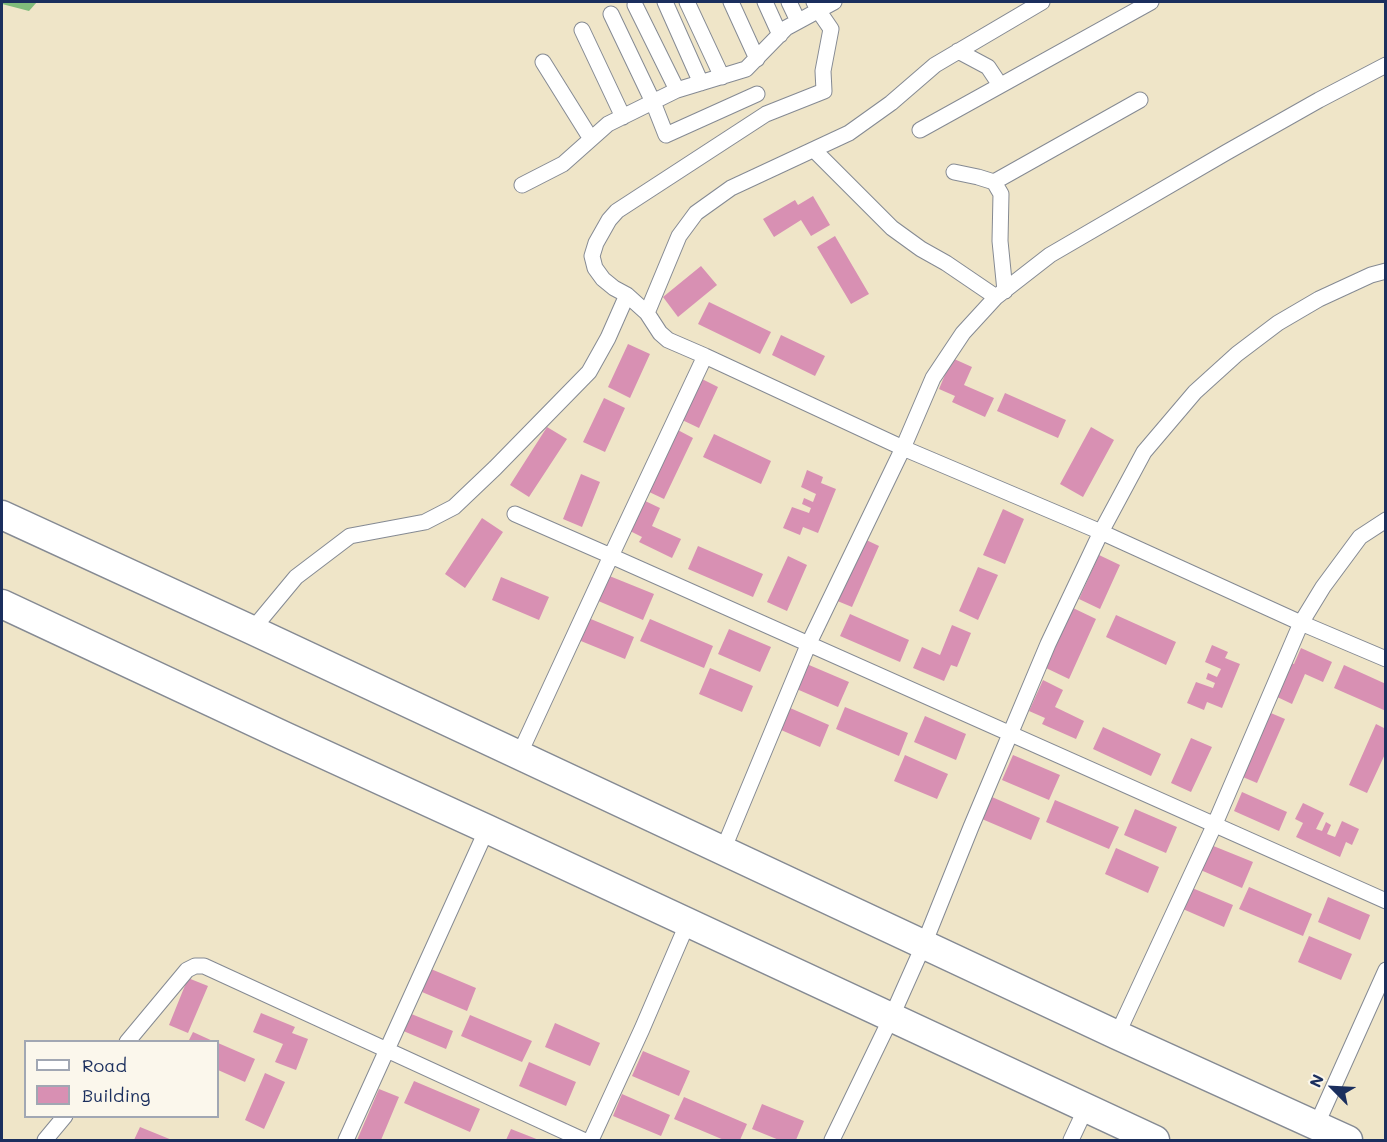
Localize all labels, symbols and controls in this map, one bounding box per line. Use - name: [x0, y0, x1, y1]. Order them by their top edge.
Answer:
- legend: [24, 1040, 219, 1118]
- text: Road: [82, 1053, 127, 1077]
- north arrow: [1303, 1058, 1363, 1118]
- text: N: [1304, 1071, 1328, 1090]
- text: Building: [82, 1083, 150, 1107]

